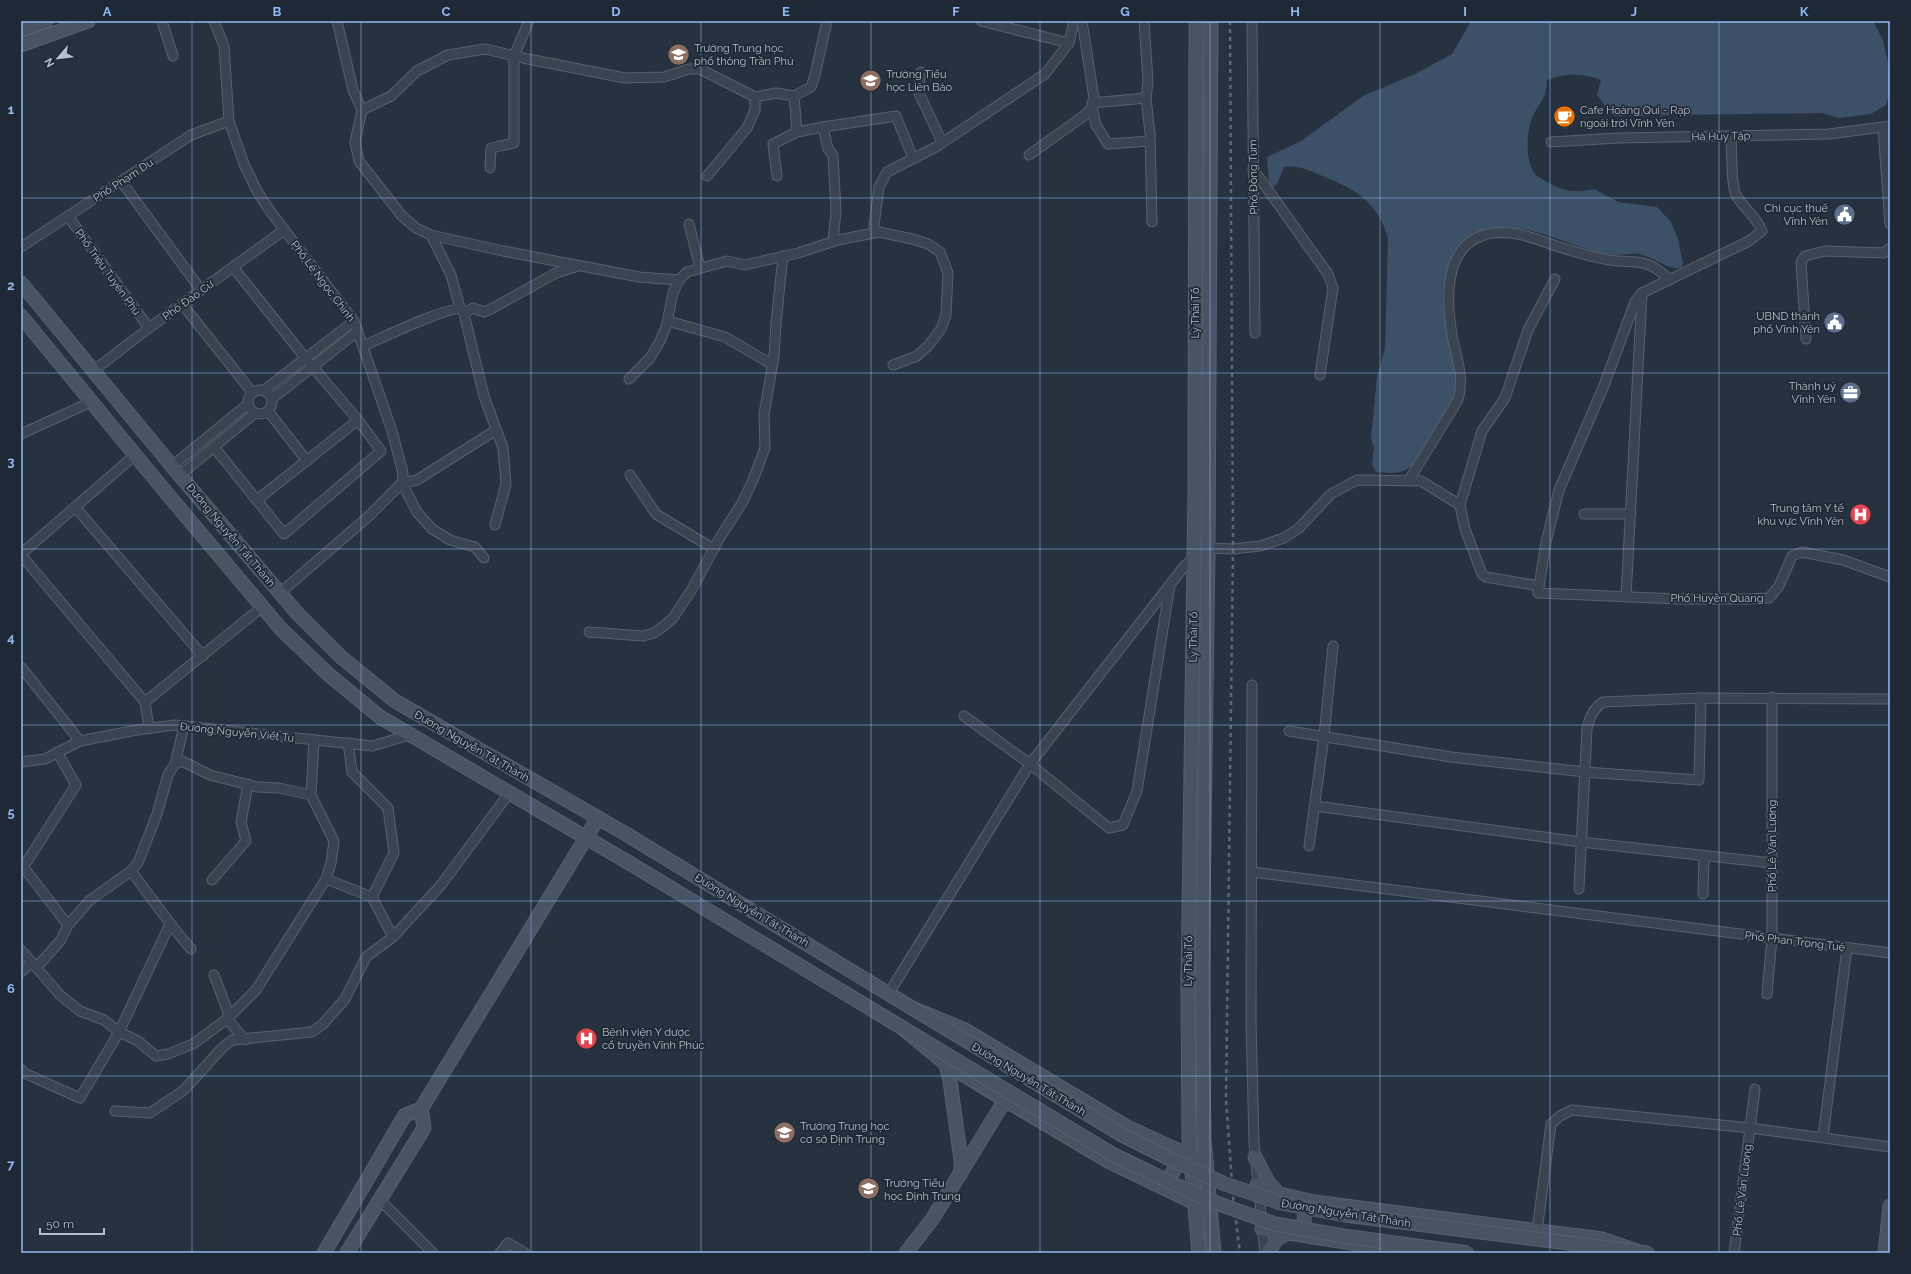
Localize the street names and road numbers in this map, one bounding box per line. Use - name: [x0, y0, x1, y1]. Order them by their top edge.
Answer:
- street label: Hà Huy Tập: [1691, 129, 1751, 144]
- street label: Phố Đồng Tum: [1246, 139, 1261, 215]
- street label: Phố Phạm Du: [91, 156, 156, 205]
- street label: Phố Triệu Tuyên Phù: [72, 227, 143, 318]
- street label: Phố Lê Ngọc Chinh: [288, 238, 357, 324]
- street label: Phố Đào Cừ: [160, 277, 217, 323]
- street label: Lý Thái Tổ: [1189, 287, 1202, 338]
- street label: Đường Nguyễn Tất Thành: [184, 481, 278, 590]
- street label: Phố Huyền Quang: [1671, 592, 1763, 605]
- street label: Lý Thái Tổ: [1187, 611, 1200, 663]
- street label: Đường Nguyễn Tất Thành: [412, 708, 532, 785]
- street label: Đường Nguyễn Viết Tú: [179, 720, 295, 745]
- street label: Phố Lê Văn Lương: [1766, 800, 1779, 892]
- street label: Đường Nguyễn Tất Thành: [692, 871, 811, 950]
- street label: Phố Phan Trọng Tuệ: [1744, 929, 1846, 954]
- street label: Lý Thái Tổ: [1182, 935, 1195, 987]
- street label: Đường Nguyễn Tất Thành: [969, 1040, 1088, 1119]
- street label: Phố Lê Văn Lương: [1730, 1143, 1755, 1237]
- street label: Đường Nguyễn Tất Thành: [1280, 1197, 1412, 1230]

